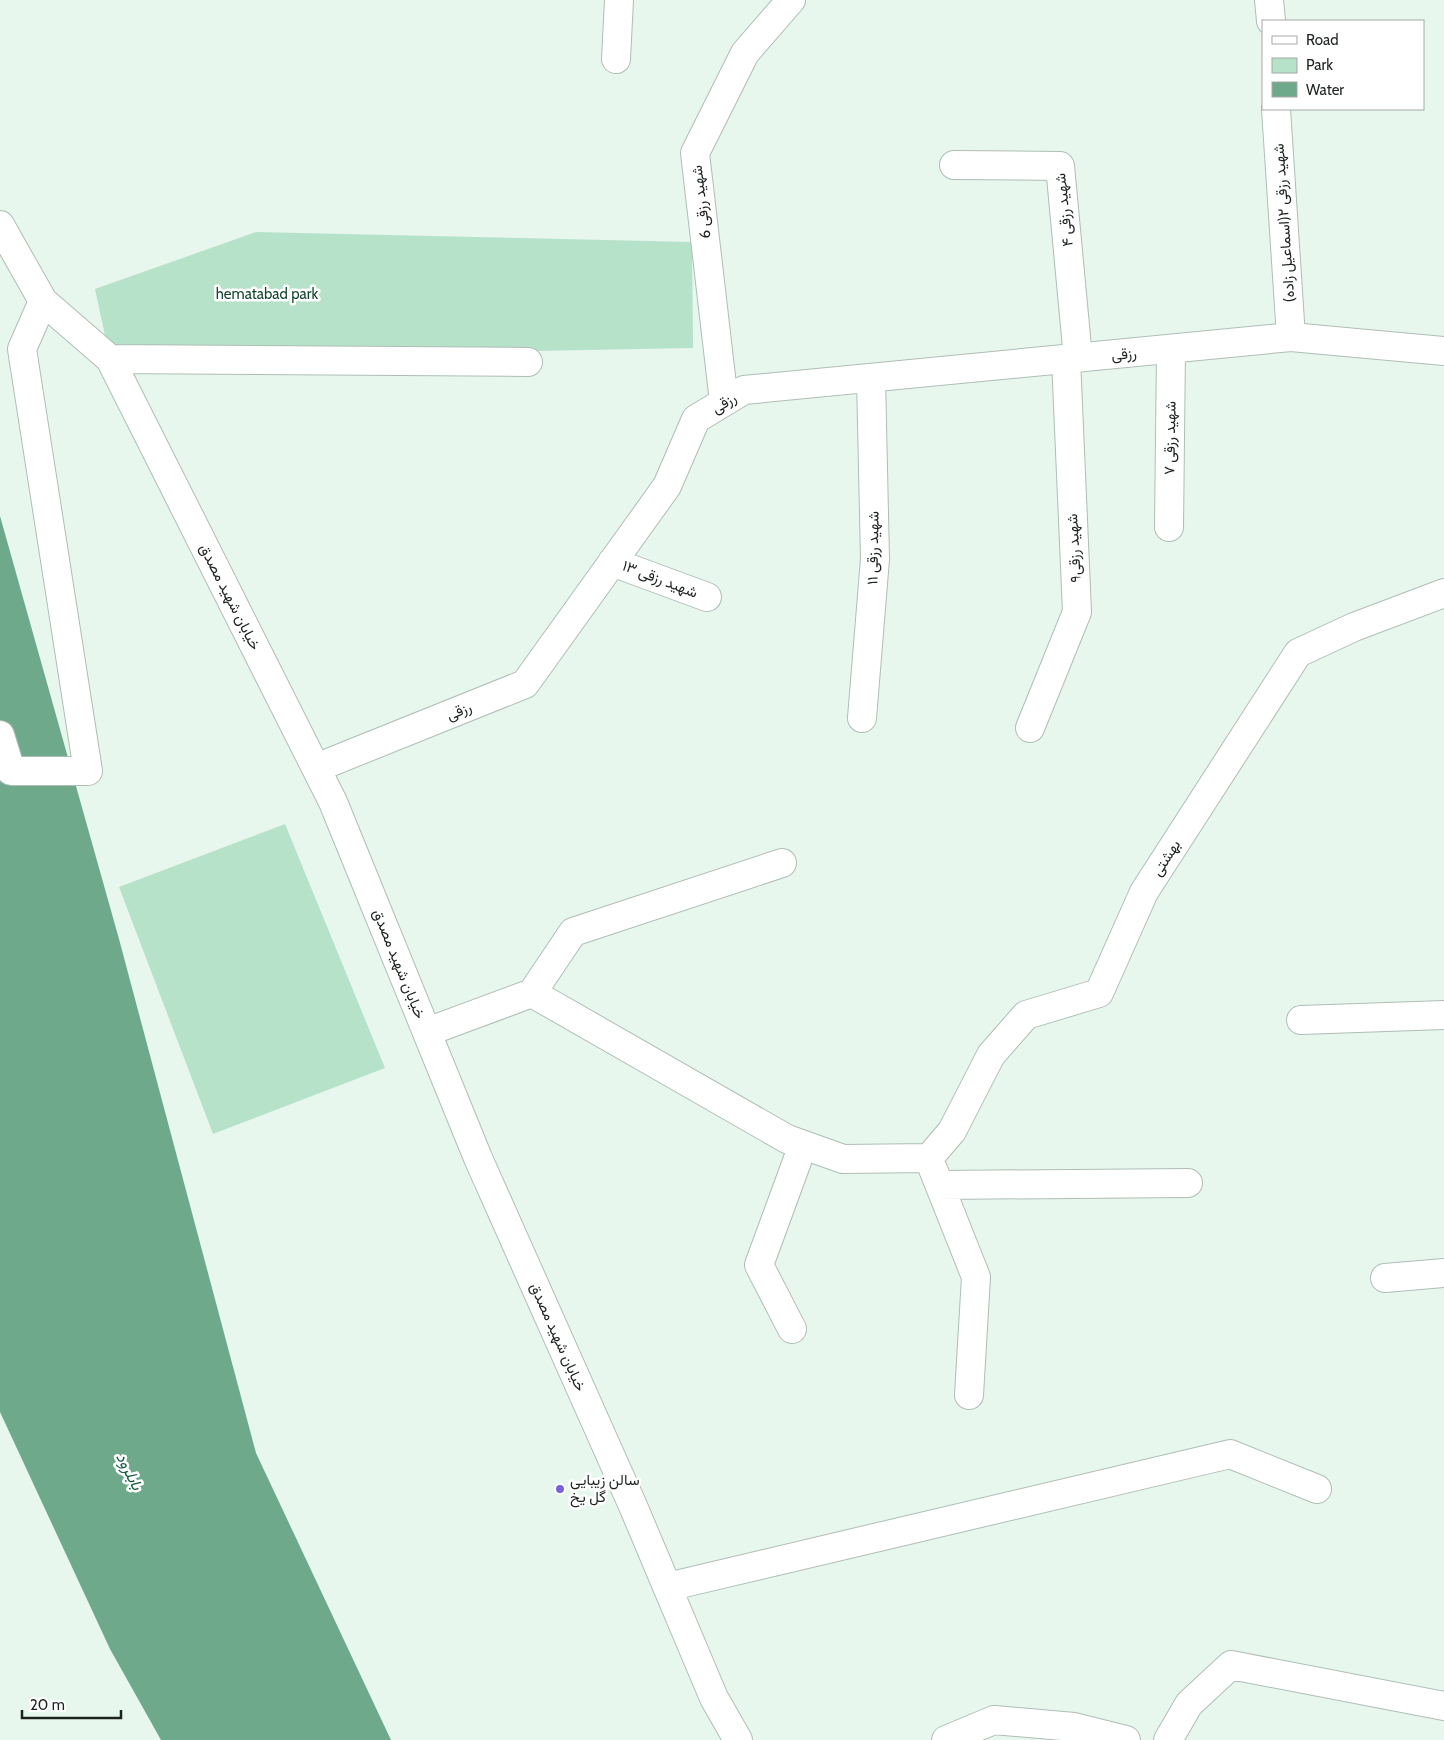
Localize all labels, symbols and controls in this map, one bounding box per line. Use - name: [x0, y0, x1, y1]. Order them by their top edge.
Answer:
- legend: [1262, 20, 1424, 110]
- text: Road: [1306, 31, 1339, 49]
- text: Park: [1306, 56, 1333, 74]
- text: Water: [1306, 81, 1344, 99]
- street label: شهید رزقی ۲(اسماعیل زاده): [1269, 143, 1300, 303]
- street label: شهید رزقی 6: [688, 164, 715, 240]
- street label: شهید رزقی ۴: [1051, 172, 1078, 248]
- park label: hematabad park: [216, 285, 319, 303]
- street label: رزقی: [1110, 344, 1138, 365]
- street label: رزقی: [708, 389, 740, 418]
- street label: شهید رزقی ۷: [1160, 401, 1181, 475]
- street label: شهید رزقی ۱۱: [863, 511, 884, 585]
- street label: شهید رزقی۹: [1063, 513, 1086, 583]
- street label: خیابان شهید مصدق: [196, 541, 264, 653]
- street label: شهید رزقی ۱۳: [619, 556, 700, 603]
- street label: رزقی: [444, 698, 475, 725]
- street label: بهشتی: [1148, 836, 1185, 880]
- street label: خیابان شهید مصدق: [369, 907, 429, 1021]
- street label: خیابان شهید مصدق: [526, 1280, 590, 1394]
- water label: بابلرود: [111, 1449, 148, 1495]
- place label: سالن زیبایی گل یخ: [570, 1471, 640, 1508]
- marker: سالن زیبایی گل یخ: [554, 1483, 566, 1495]
- scale bar: [22, 1688, 121, 1720]
- text: 20 m: [30, 1696, 65, 1714]

